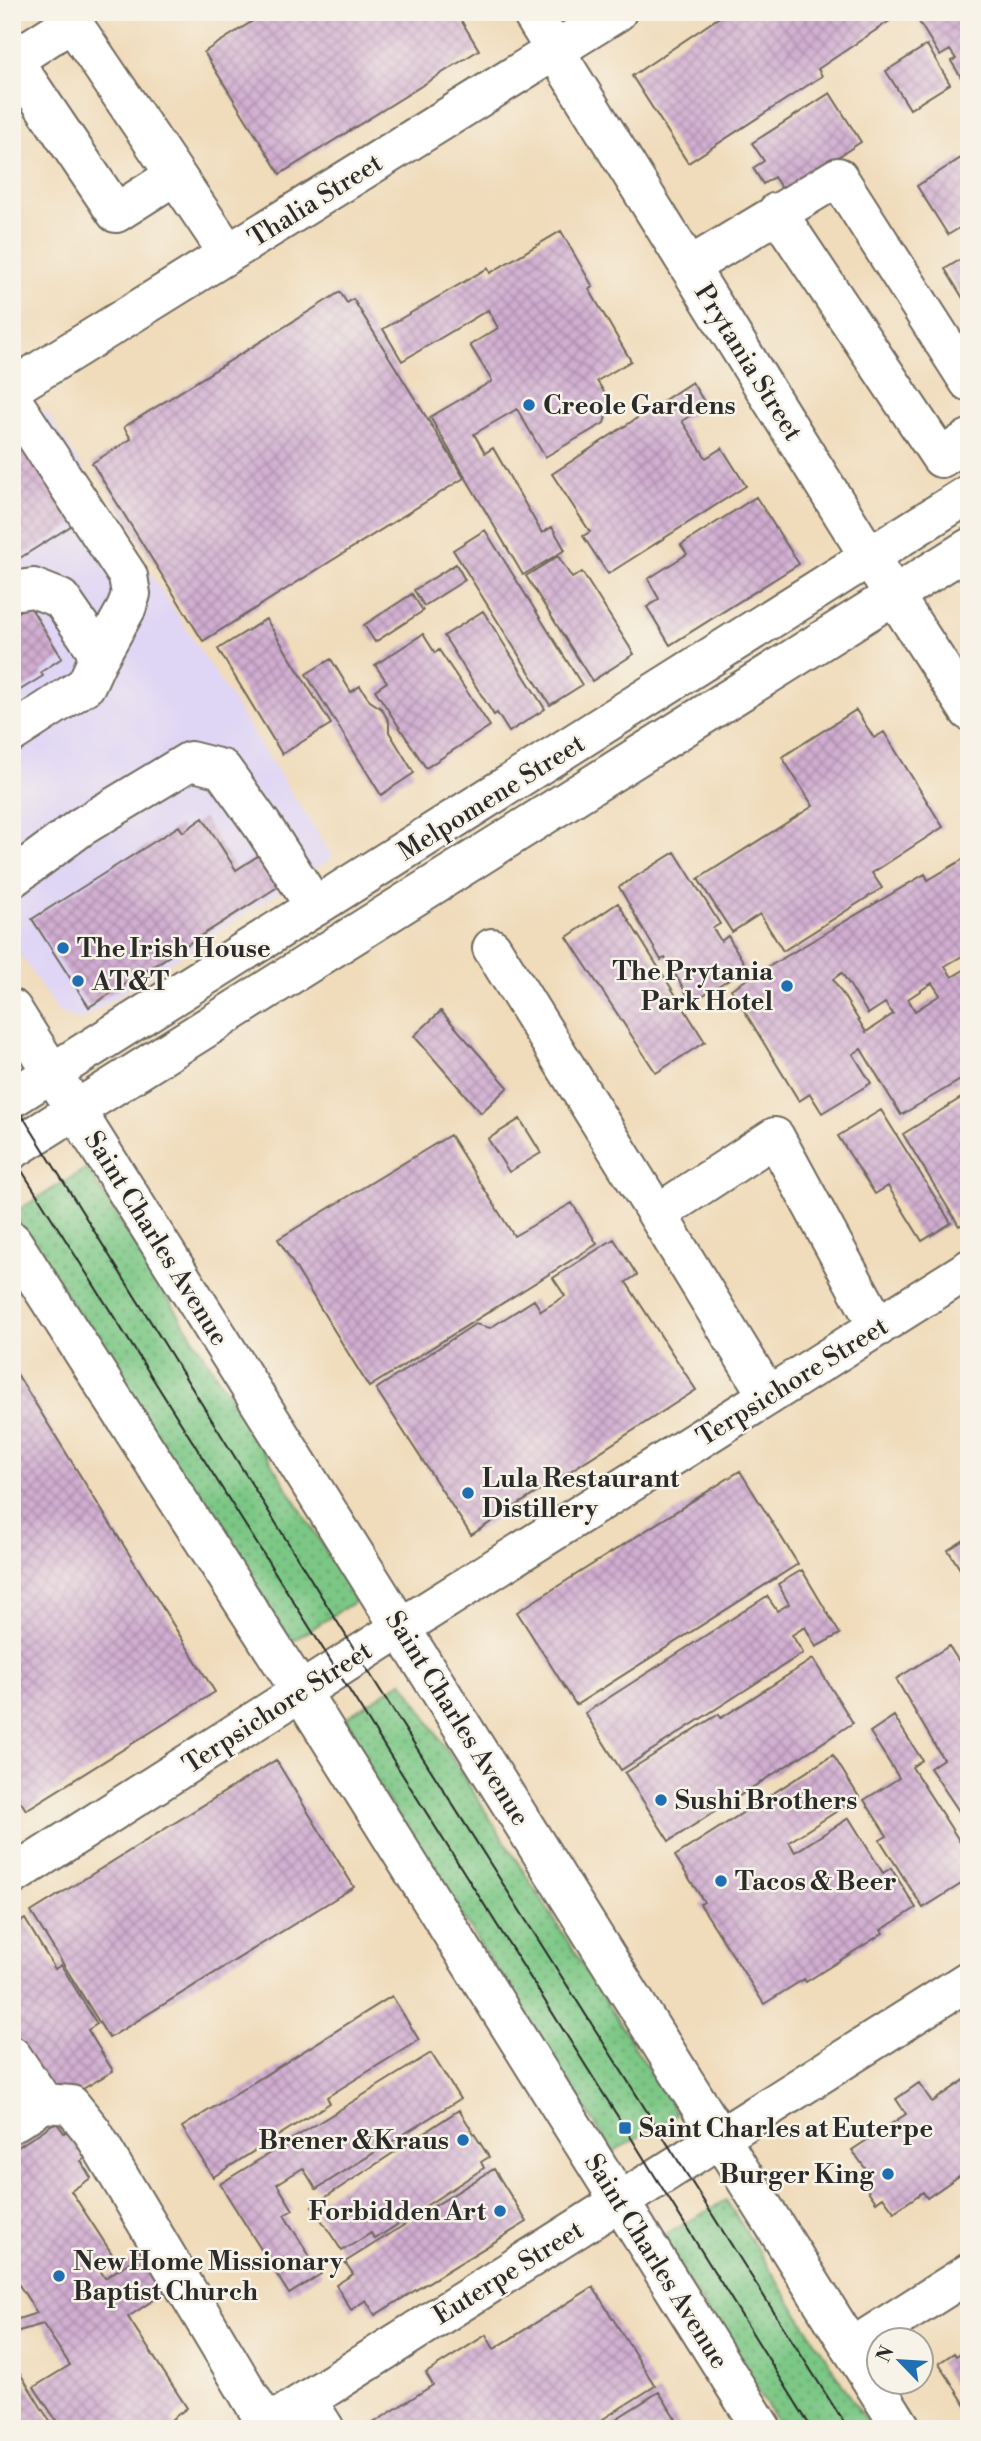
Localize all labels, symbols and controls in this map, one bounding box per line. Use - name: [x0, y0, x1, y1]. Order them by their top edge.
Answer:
- street label: Thalia Street: [243, 147, 388, 255]
- street label: Prytania Street: [687, 278, 809, 447]
- place label: Creole Gardens: [543, 390, 736, 422]
- marker: Creole Gardens: [521, 397, 537, 413]
- street label: Melpomene Street: [392, 728, 591, 868]
- place label: The Irish House: [77, 933, 271, 965]
- marker: The Irish House: [55, 940, 71, 956]
- place label: The Prytania Park Hotel: [612, 956, 774, 1018]
- place label: AT&T: [91, 966, 169, 998]
- marker: AT&T: [70, 973, 86, 989]
- marker: The Prytania Park Hotel: [779, 978, 795, 994]
- street label: Saint Charles Avenue: [77, 1125, 235, 1352]
- street label: Terpsichore Street: [691, 1310, 894, 1453]
- place label: Lula Restaurant Distillery: [482, 1463, 680, 1525]
- marker: Lula Restaurant Distillery: [460, 1485, 476, 1501]
- street label: Saint Charles Avenue: [378, 1605, 536, 1832]
- street label: Terpsichore Street: [177, 1635, 378, 1781]
- place label: Sushi Brothers: [675, 1785, 857, 1817]
- marker: Sushi Brothers: [653, 1792, 669, 1808]
- place label: Tacos & Beer: [735, 1866, 897, 1898]
- marker: Tacos & Beer: [713, 1873, 729, 1889]
- place label: Saint Charles at Euterpe: [639, 2113, 933, 2145]
- marker: Saint Charles at Euterpe: [617, 2120, 633, 2136]
- place label: Brener &Kraus: [258, 2125, 449, 2157]
- marker: Brener &Kraus: [455, 2132, 471, 2148]
- street label: Saint Charles Avenue: [577, 2148, 735, 2375]
- place label: Burger King: [720, 2159, 875, 2191]
- marker: Burger King: [880, 2166, 896, 2182]
- place label: Forbidden Art: [309, 2196, 487, 2228]
- marker: Forbidden Art: [492, 2203, 508, 2219]
- street label: Euterpe Street: [428, 2214, 590, 2332]
- place label: New Home Missionary Baptist Church: [73, 2246, 344, 2308]
- marker: New Home Missionary Baptist Church: [51, 2268, 67, 2284]
- north arrow: [866, 2326, 936, 2396]
- text: N: [871, 2342, 900, 2366]

